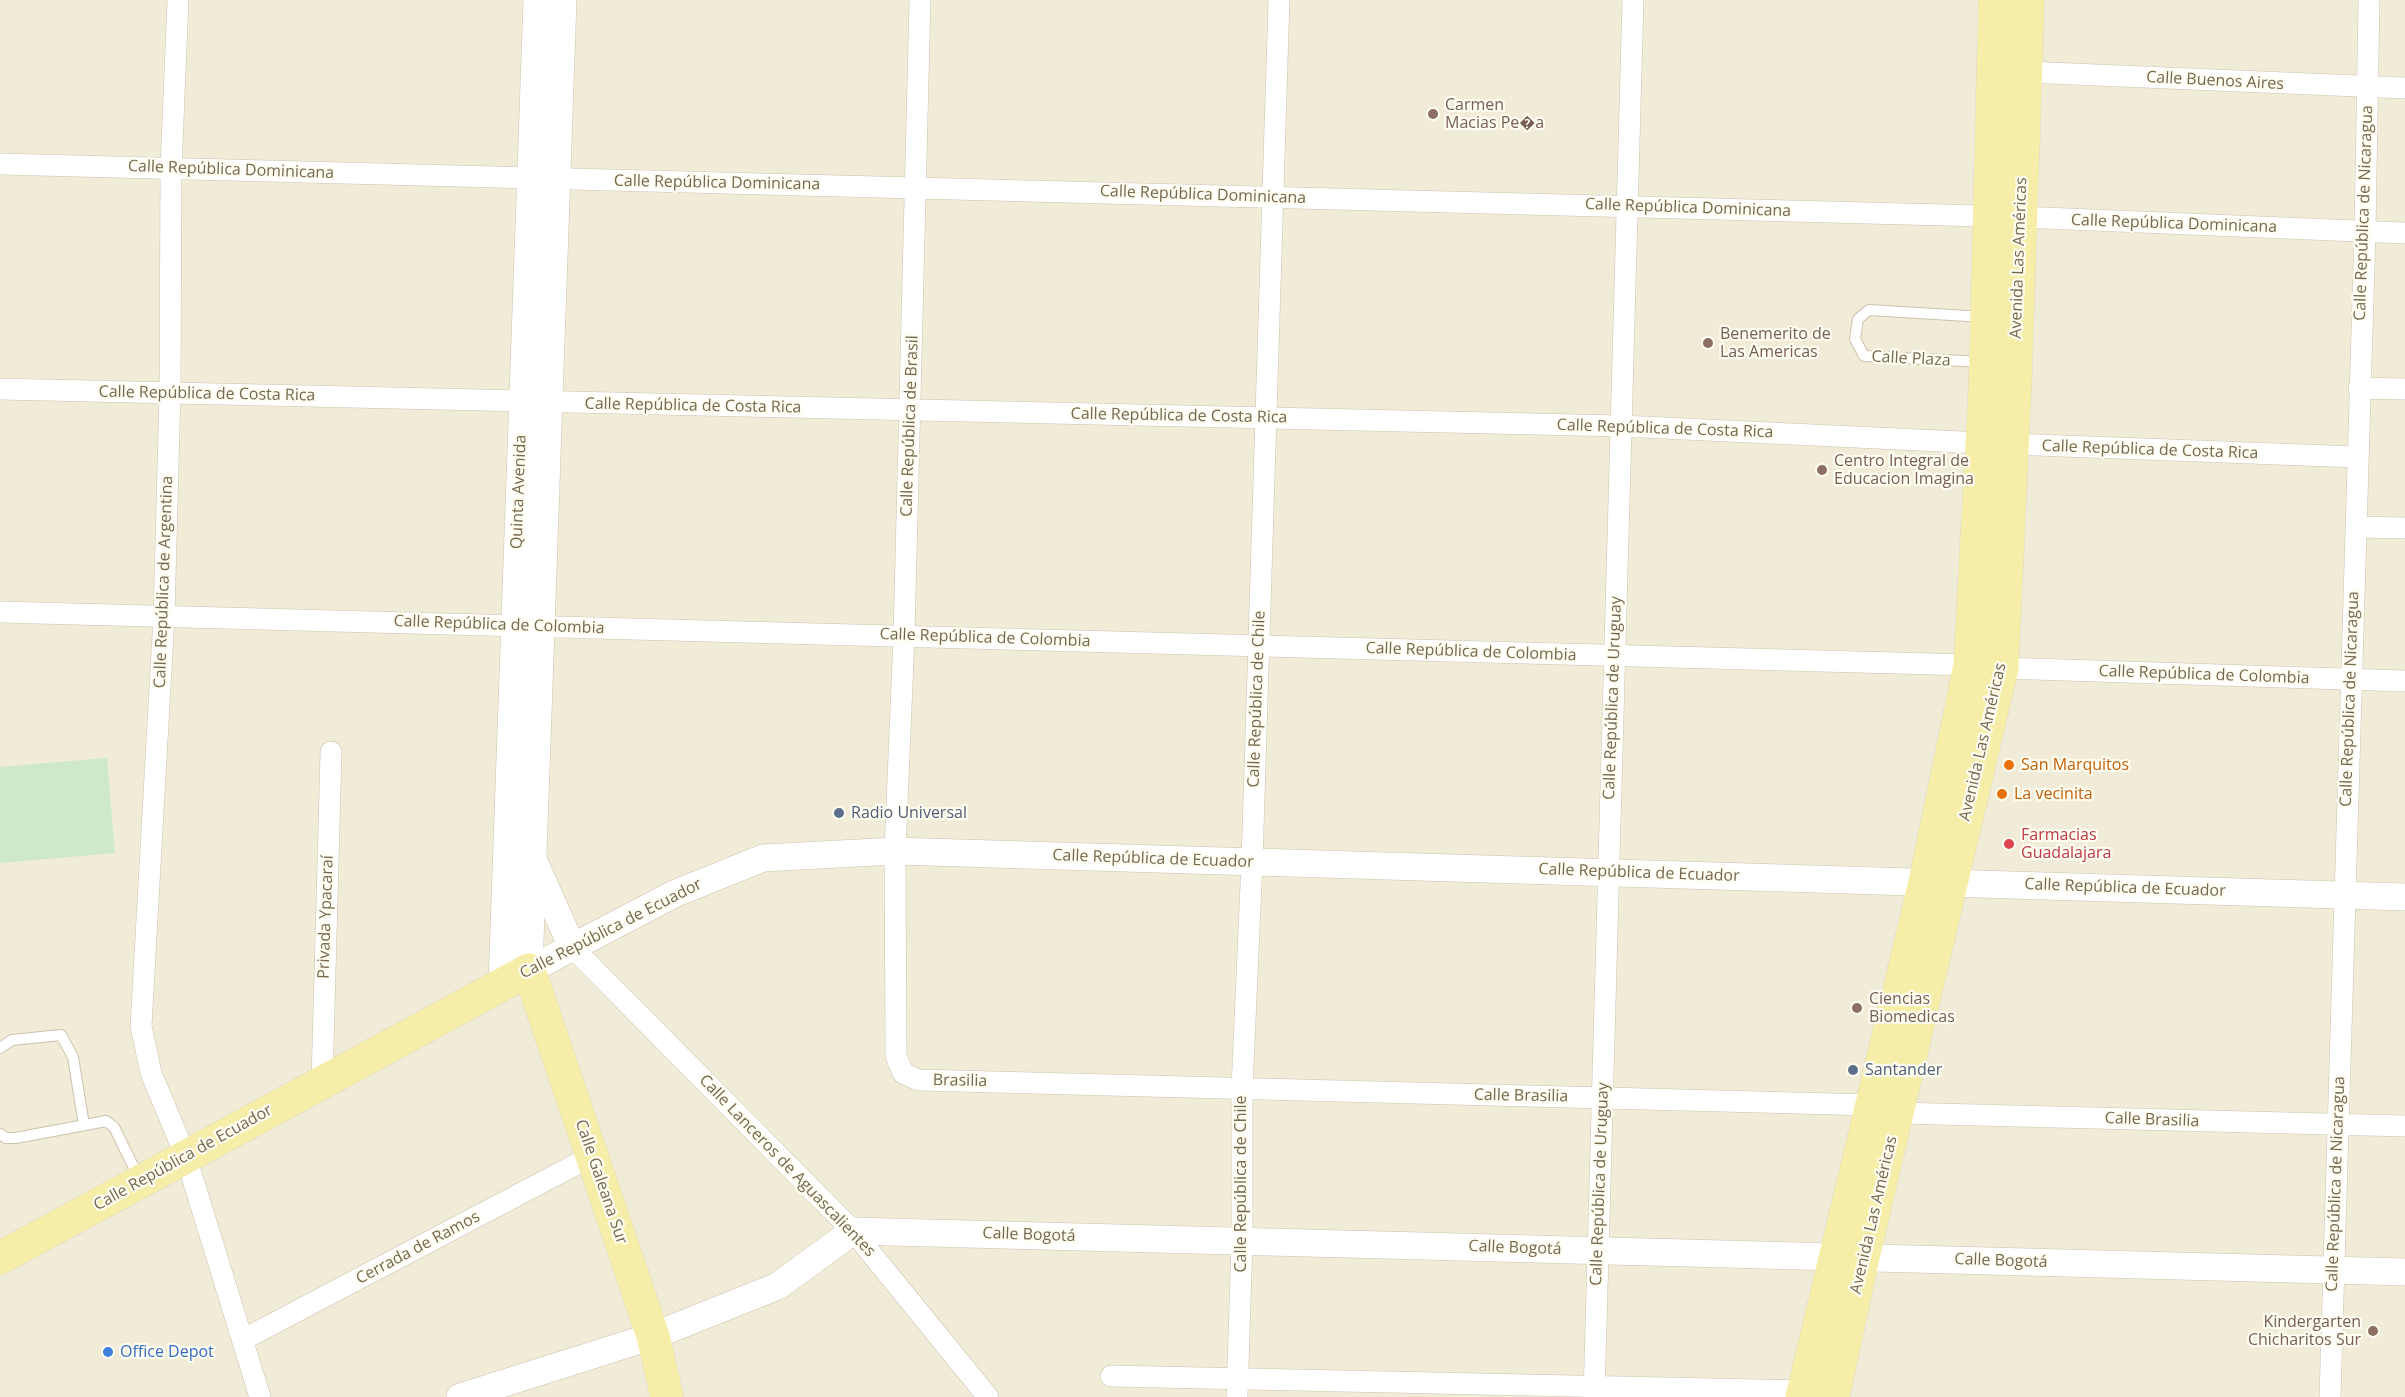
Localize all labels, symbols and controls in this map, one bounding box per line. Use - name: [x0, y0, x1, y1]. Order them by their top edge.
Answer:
- street label: Calle Buenos Aires: [2146, 68, 2284, 94]
- place label: Carmen Macias Pe�a: [1445, 95, 1544, 133]
- street label: Calle República de Nicaragua: [2351, 105, 2377, 321]
- marker: Carmen Macias Pe�a: [1426, 107, 1440, 121]
- street label: Calle República Dominicana: [128, 157, 334, 183]
- street label: Calle República Dominicana: [614, 172, 820, 194]
- street label: Avenida Las Américas: [2007, 177, 2031, 339]
- street label: Calle República Dominicana: [1100, 182, 1306, 208]
- street label: Calle República Dominicana: [1585, 195, 1791, 221]
- street label: Calle República Dominicana: [2071, 211, 2277, 237]
- place label: Benemerito de Las Americas: [1720, 324, 1831, 362]
- street label: Calle República de Brasil: [897, 335, 923, 517]
- marker: Benemerito de Las Americas: [1701, 336, 1715, 350]
- street label: Calle Plaza: [1871, 347, 1951, 371]
- street label: Calle República de Costa Rica: [98, 383, 316, 405]
- street label: Calle República de Costa Rica: [584, 395, 802, 417]
- street label: Calle República de Costa Rica: [1070, 405, 1288, 427]
- street label: Calle República de Costa Rica: [1556, 416, 1774, 442]
- street label: Quinta Avenida: [507, 434, 531, 550]
- street label: Calle República de Costa Rica: [2041, 437, 2259, 463]
- place label: Centro Integral de Educacion Imagina: [1834, 451, 1974, 489]
- marker: Centro Integral de Educacion Imagina: [1815, 463, 1829, 477]
- street label: Calle República de Argentina: [151, 475, 177, 689]
- street label: Calle República de Nicaragua: [2337, 591, 2363, 807]
- street label: Calle República de Uruguay: [1600, 596, 1626, 800]
- street label: Calle República de Chile: [1244, 610, 1270, 788]
- street label: Calle República de Colombia: [393, 612, 605, 638]
- street label: Calle República de Colombia: [879, 625, 1091, 651]
- street label: Calle República de Colombia: [1365, 639, 1577, 665]
- street label: Avenida Las Américas: [1955, 661, 2011, 823]
- street label: Calle República de Colombia: [2098, 662, 2310, 688]
- place label: San Marquitos: [2021, 755, 2129, 775]
- marker: San Marquitos: [2002, 758, 2016, 772]
- place label: La vecinita: [2014, 784, 2093, 804]
- marker: La vecinita: [1995, 787, 2009, 801]
- place label: Radio Universal: [851, 803, 967, 823]
- marker: Radio Universal: [832, 806, 846, 820]
- place label: Farmacias Guadalajara: [2021, 825, 2111, 863]
- marker: Farmacias Guadalajara: [2002, 837, 2016, 851]
- street label: Calle República de Ecuador: [1052, 846, 1254, 872]
- street label: Privada Ypacaraí: [314, 855, 338, 979]
- street label: Calle República de Ecuador: [1538, 860, 1740, 886]
- street label: Calle República de Ecuador: [517, 875, 705, 983]
- street label: Calle República de Ecuador: [2024, 875, 2226, 901]
- place label: Ciencias Biomedicas: [1869, 989, 1955, 1027]
- marker: Ciencias Biomedicas: [1850, 1001, 1864, 1015]
- place label: Santander: [1865, 1060, 1942, 1080]
- marker: Santander: [1846, 1063, 1860, 1077]
- street label: Calle Lanceros de Aguascalientes: [695, 1071, 879, 1261]
- street label: Brasilia: [933, 1071, 987, 1091]
- street label: Calle República de Nicaragua: [2323, 1076, 2349, 1292]
- street label: Calle República de Uruguay: [1587, 1082, 1613, 1286]
- street label: Calle Brasilia: [1474, 1086, 1568, 1106]
- street label: Calle República de Chile: [1231, 1095, 1251, 1273]
- street label: Calle República de Ecuador: [90, 1101, 276, 1215]
- street label: Calle Brasilia: [2104, 1109, 2200, 1131]
- street label: Calle Galeana Sur: [571, 1117, 631, 1247]
- street label: Avenida Las Américas: [1846, 1134, 1902, 1296]
- street label: Cerrada de Ramos: [353, 1207, 483, 1289]
- street label: Calle Bogotá: [982, 1224, 1076, 1246]
- street label: Calle Bogotá: [1468, 1237, 1562, 1259]
- street label: Calle Bogotá: [1954, 1250, 2048, 1272]
- place label: Kindergarten Chicharitos Sur: [2248, 1312, 2361, 1350]
- marker: Kindergarten Chicharitos Sur: [2366, 1324, 2380, 1338]
- place label: Office Depot: [120, 1342, 214, 1362]
- marker: Office Depot: [101, 1345, 115, 1359]

